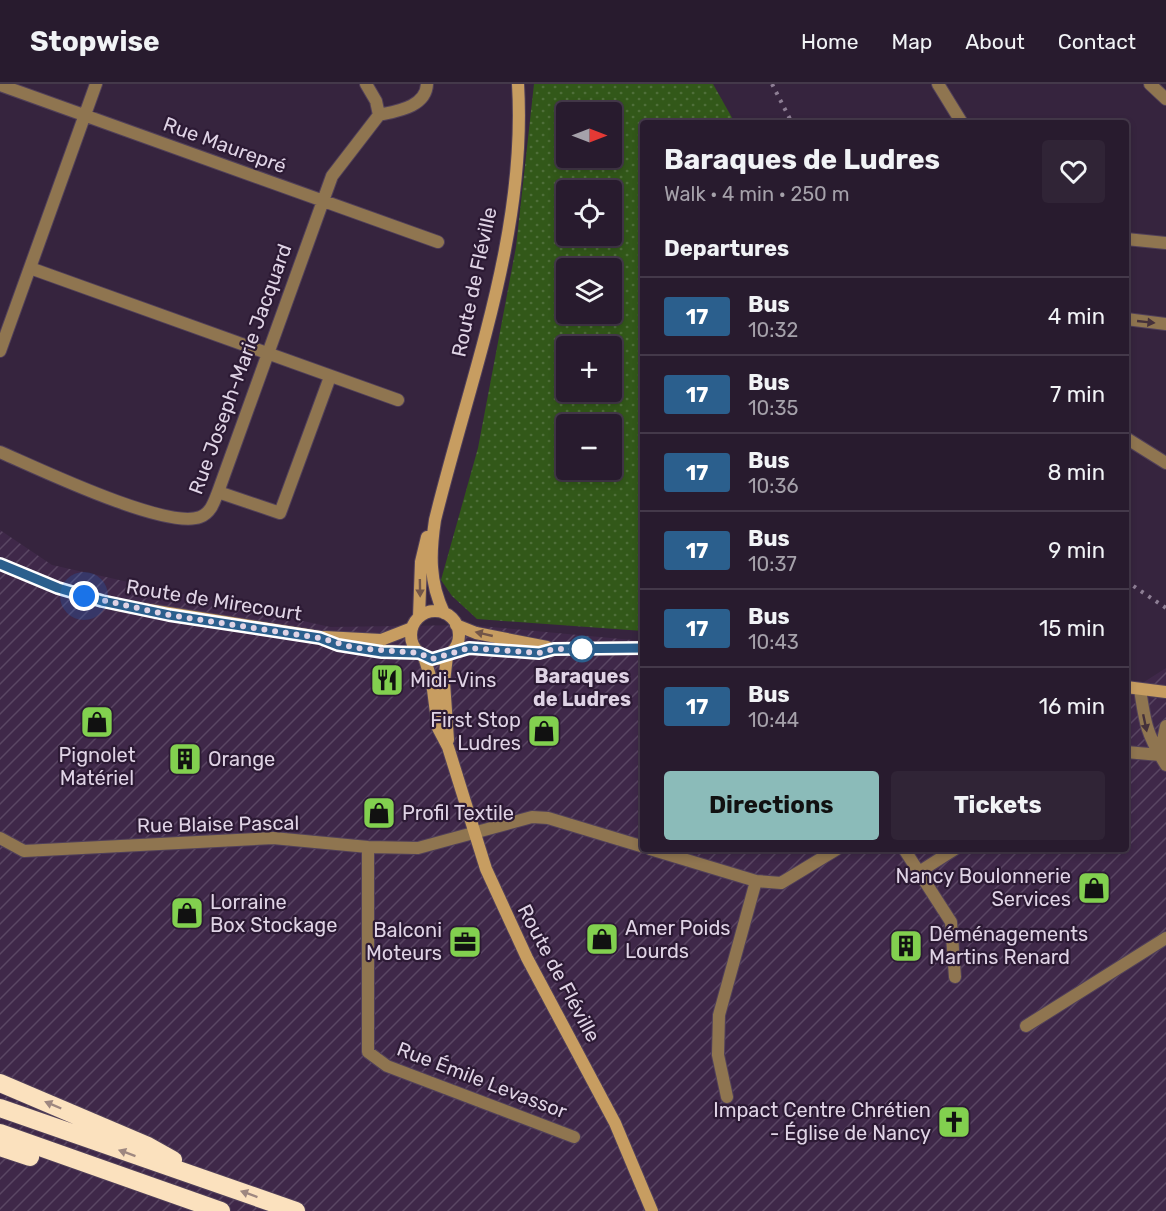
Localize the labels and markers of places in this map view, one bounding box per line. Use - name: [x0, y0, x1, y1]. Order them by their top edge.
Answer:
- marker: Baraques de Ludres: [569, 636, 595, 662]
- restaurant icon: Midi-Vins: [369, 662, 405, 698]
- place label: Baraques de Ludres: [533, 664, 631, 711]
- place label: Midi-Vins: [410, 668, 497, 692]
- shop icon: Pignolet Matériel: [79, 704, 115, 740]
- place label: First Stop Ludres: [430, 708, 521, 755]
- shop icon: First Stop Ludres: [526, 713, 562, 749]
- building icon: Orange: [167, 741, 203, 777]
- place label: Pignolet Matériel: [58, 743, 136, 790]
- place label: Orange: [208, 747, 275, 771]
- shop icon: Profil Textile: [361, 795, 397, 831]
- place label: Profil Textile: [402, 801, 514, 825]
- place label: Nancy Boulonnerie Services: [895, 864, 1071, 911]
- shop icon: Nancy Boulonnerie Services: [1076, 870, 1112, 906]
- place label: Lorraine Box Stockage: [210, 890, 337, 937]
- shop icon: Lorraine Box Stockage: [169, 895, 205, 931]
- place label: Amer Poids Lourds: [625, 916, 731, 963]
- place label: Balconi Moteurs: [366, 918, 442, 965]
- shop icon: Amer Poids Lourds: [584, 921, 620, 957]
- place label: Déménagements Martins Renard: [929, 922, 1088, 969]
- office icon: Balconi Moteurs: [447, 924, 483, 960]
- building icon: Déménagements Martins Renard: [888, 928, 924, 964]
- place label: Impact Centre Chrétien - Église de Nancy: [713, 1098, 931, 1145]
- church icon: Impact Centre Chrétien - Église de Nancy: [936, 1104, 972, 1140]

